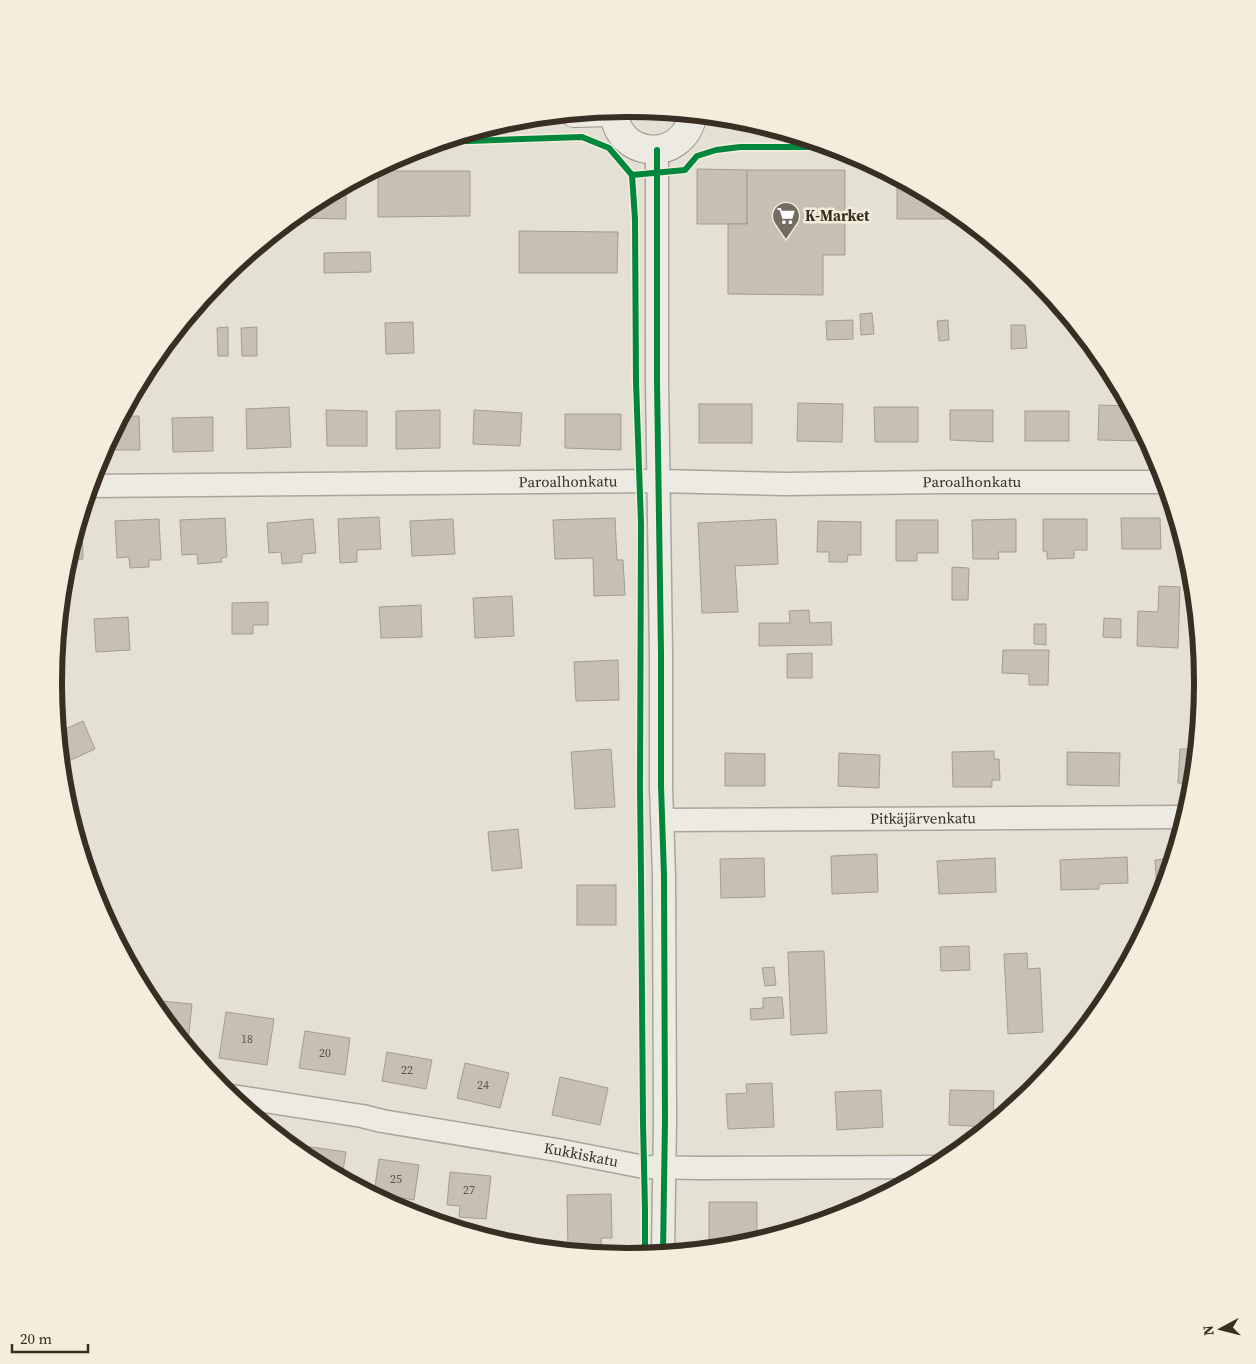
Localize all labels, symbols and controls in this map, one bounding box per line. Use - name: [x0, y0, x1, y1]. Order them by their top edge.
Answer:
- supermarket icon: K-Market: [771, 201, 801, 240]
- place label: K-Market: [805, 205, 870, 226]
- street label: Paroalhonkatu: [518, 470, 618, 492]
- street label: Paroalhonkatu: [922, 471, 1022, 492]
- street label: Pitkäjärvenkatu: [870, 807, 976, 829]
- house number: 18: [241, 1031, 253, 1047]
- house number: 20: [319, 1045, 331, 1061]
- house number: 22: [401, 1062, 413, 1078]
- house number: 24: [477, 1077, 489, 1093]
- street label: Kukkiskatu: [542, 1137, 620, 1172]
- house number: 25: [390, 1171, 402, 1187]
- house number: 27: [463, 1182, 475, 1198]
- north arrow: [1196, 1304, 1246, 1354]
- scale bar: [12, 1322, 89, 1354]
- text: N: [1198, 1324, 1219, 1337]
- text: 20 m: [20, 1328, 52, 1349]

